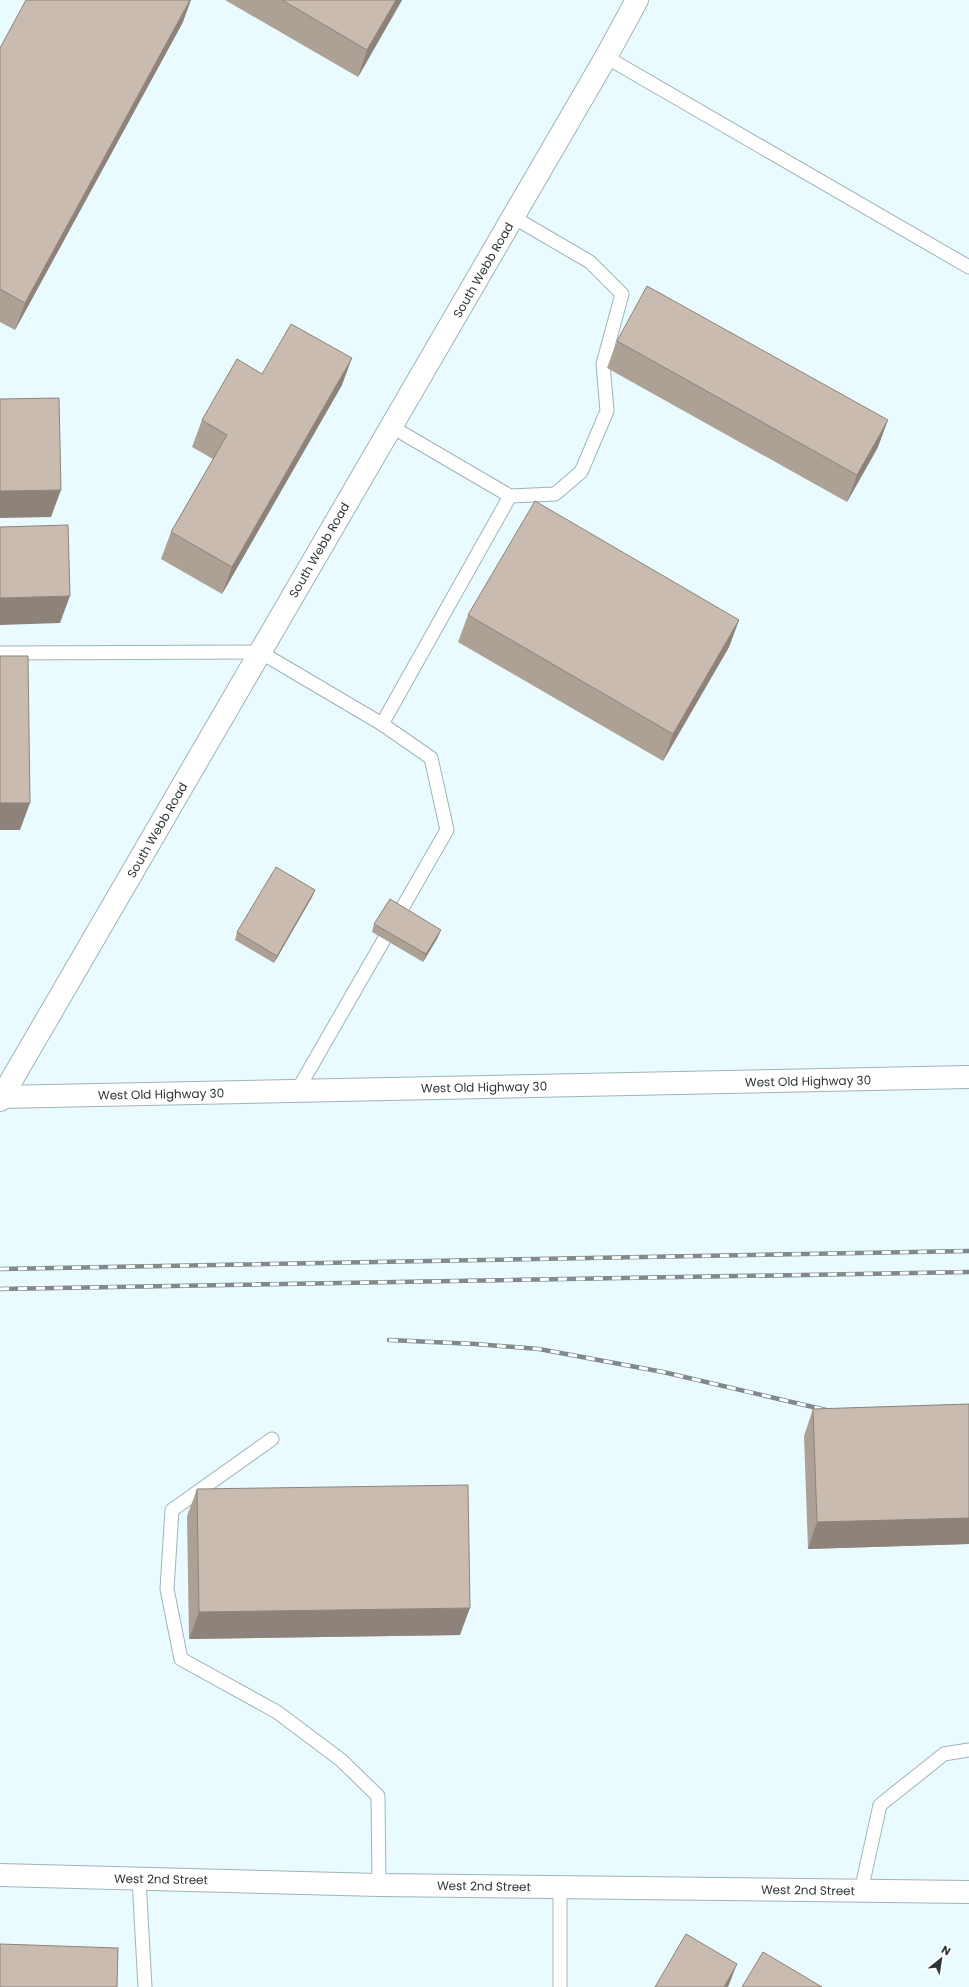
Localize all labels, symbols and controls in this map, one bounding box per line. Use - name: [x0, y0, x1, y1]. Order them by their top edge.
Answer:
- street label: South Webb Road: [449, 219, 517, 321]
- street label: South Webb Road: [285, 499, 353, 601]
- street label: South Webb Road: [123, 779, 191, 881]
- street label: West Old Highway 30: [745, 1071, 871, 1091]
- street label: West Old Highway 30: [421, 1077, 547, 1097]
- street label: West Old Highway 30: [98, 1084, 224, 1104]
- street label: West 2nd Street: [114, 1870, 208, 1888]
- street label: West 2nd Street: [437, 1877, 531, 1895]
- street label: West 2nd Street: [761, 1881, 855, 1899]
- north arrow: [921, 1939, 961, 1979]
- text: N: [938, 1941, 954, 1959]

